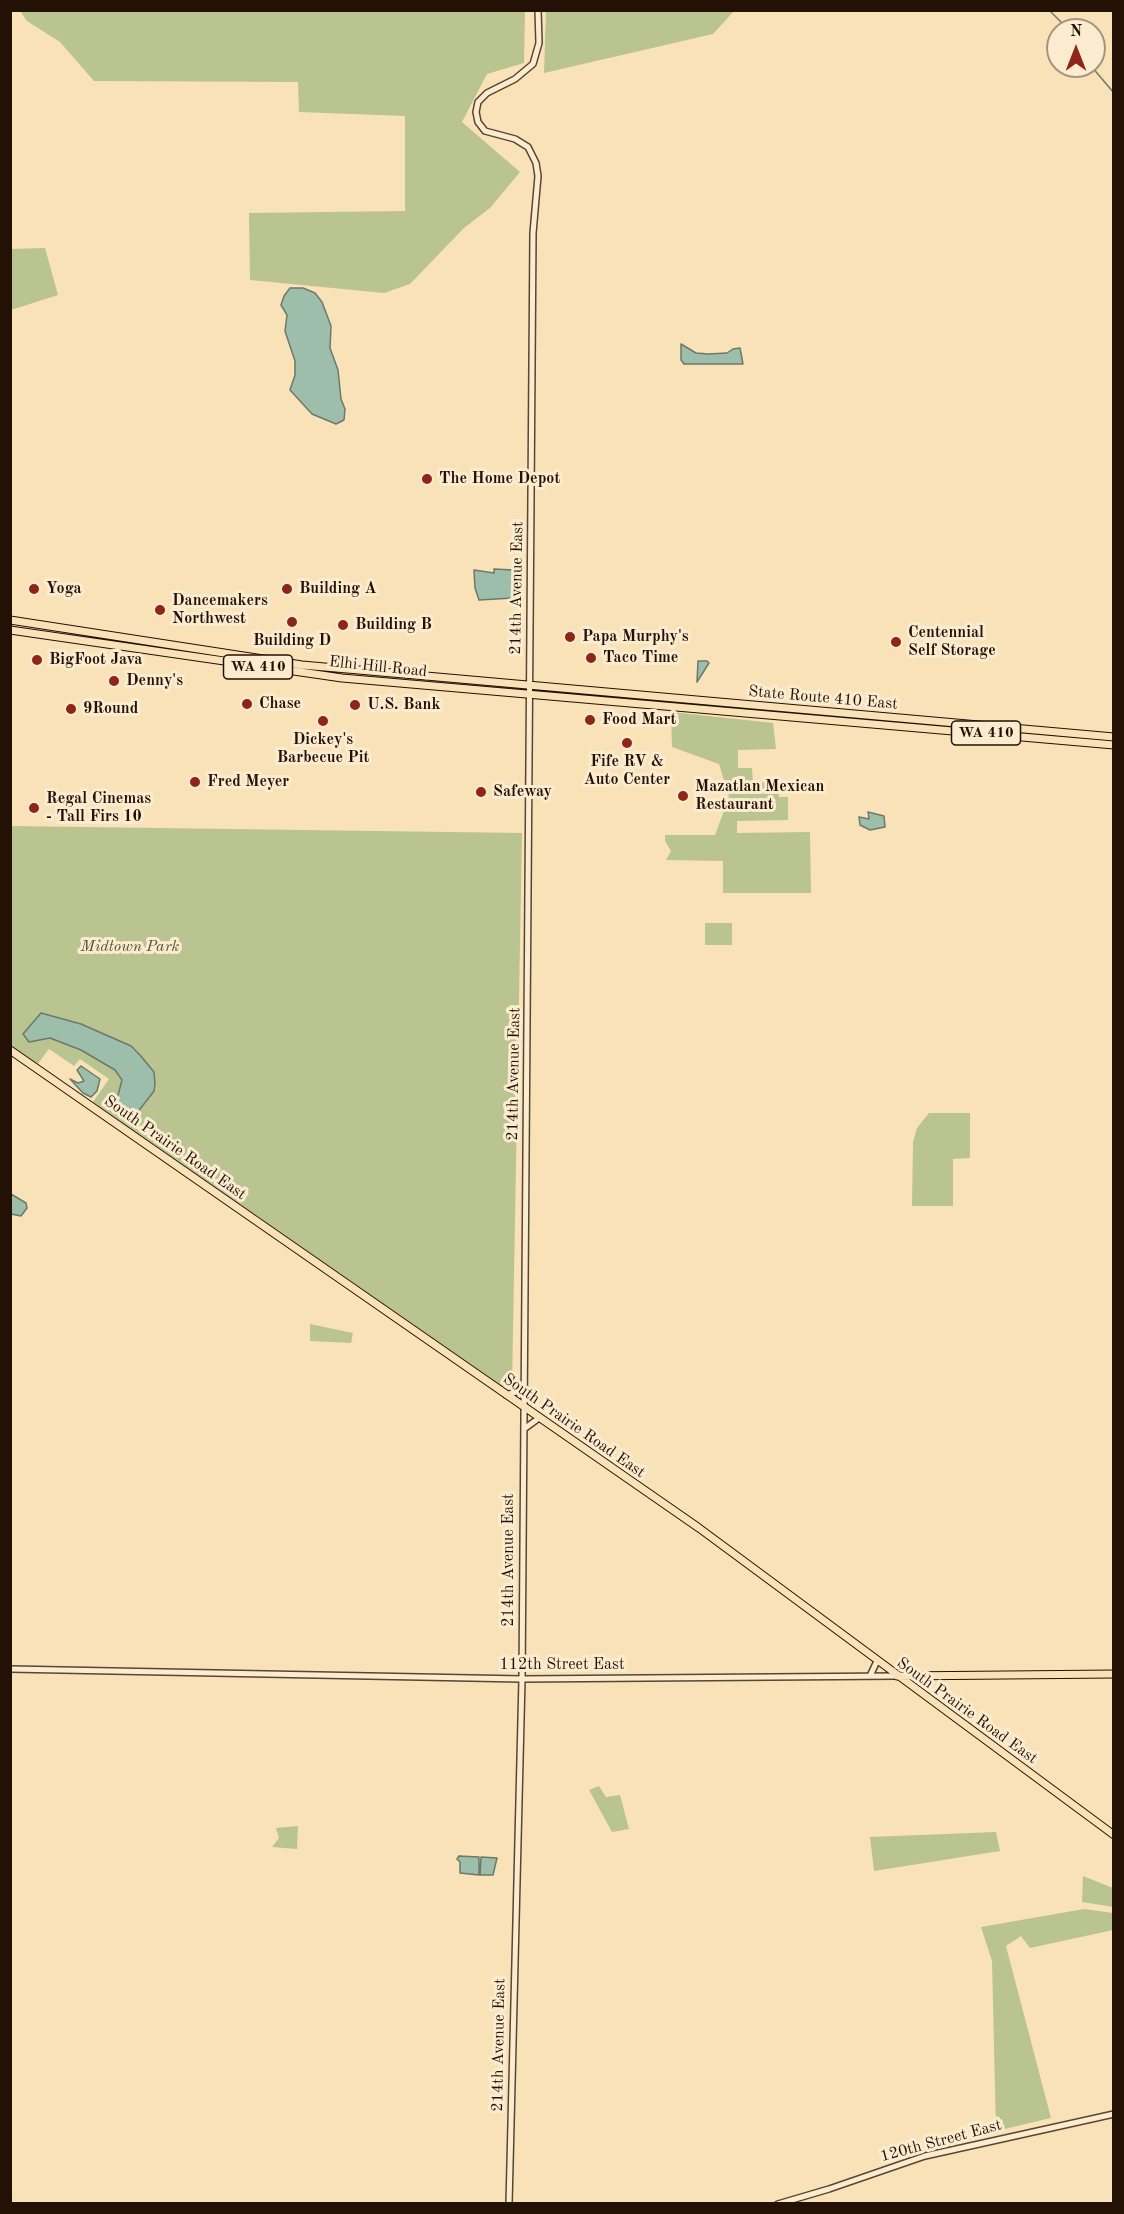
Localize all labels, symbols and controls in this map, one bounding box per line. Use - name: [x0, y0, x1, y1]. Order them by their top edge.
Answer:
- north arrow: [1046, 18, 1106, 78]
- text: N: [1070, 24, 1082, 40]
- place label: The Home Depot: [439, 469, 560, 489]
- marker: The Home Depot: [420, 472, 434, 486]
- street label: 214th Avenue East: [506, 521, 528, 655]
- place label: Yoga: [46, 579, 82, 599]
- place label: Building A: [299, 579, 376, 599]
- marker: Yoga: [27, 582, 41, 596]
- marker: Building A: [280, 582, 294, 596]
- place label: Dancemakers Northwest: [172, 591, 268, 629]
- marker: Dancemakers Northwest: [153, 603, 167, 617]
- marker: Building D: [285, 615, 299, 629]
- place label: Building B: [355, 615, 432, 635]
- marker: Building B: [336, 618, 350, 632]
- place label: Centennial Self Storage: [908, 623, 996, 661]
- place label: Papa Murphy's: [582, 627, 689, 647]
- marker: Papa Murphy's: [563, 630, 577, 644]
- place label: Building D: [253, 631, 331, 651]
- marker: Centennial Self Storage: [889, 635, 903, 649]
- place label: Taco Time: [603, 648, 678, 668]
- place label: BigFoot Java: [49, 650, 142, 670]
- marker: Taco Time: [584, 651, 598, 665]
- street label: Elhi Hill Road: [328, 652, 428, 682]
- marker: BigFoot Java: [30, 653, 44, 667]
- road number: WA 410: [224, 655, 292, 679]
- place label: Denny's: [126, 671, 183, 691]
- marker: Denny's: [107, 674, 121, 688]
- street label: State Route 410 East: [747, 682, 899, 714]
- place label: Chase: [259, 694, 301, 714]
- place label: U.S. Bank: [367, 695, 440, 715]
- marker: Chase: [240, 697, 254, 711]
- marker: U.S. Bank: [348, 698, 362, 712]
- place label: 9Round: [83, 699, 138, 719]
- marker: 9Round: [64, 702, 78, 716]
- place label: Food Mart: [602, 710, 676, 730]
- marker: Food Mart: [583, 713, 597, 727]
- marker: Dickey's Barbecue Pit: [316, 714, 330, 728]
- road number: WA 410: [952, 721, 1020, 745]
- place label: Dickey's Barbecue Pit: [277, 730, 369, 768]
- marker: Fife RV & Auto Center: [620, 736, 634, 750]
- place label: Fife RV & Auto Center: [584, 752, 670, 790]
- place label: Fred Meyer: [207, 772, 289, 792]
- marker: Fred Meyer: [188, 775, 202, 789]
- place label: Mazatlan Mexican Restaurant: [695, 777, 824, 815]
- place label: Safeway: [493, 782, 552, 802]
- marker: Safeway: [474, 785, 488, 799]
- place label: Regal Cinemas - Tall Firs 10: [46, 789, 151, 827]
- marker: Mazatlan Mexican Restaurant: [676, 789, 690, 803]
- marker: Regal Cinemas - Tall Firs 10: [27, 801, 41, 815]
- park label: Midtown Park: [81, 937, 179, 957]
- street label: 214th Avenue East: [503, 1007, 525, 1141]
- street label: South Prairie Road East: [100, 1092, 250, 1204]
- street label: South Prairie Road East: [499, 1370, 649, 1482]
- street label: 214th Avenue East: [499, 1493, 519, 1627]
- street label: South Prairie Road East: [893, 1654, 1041, 1768]
- street label: 112th Street East: [500, 1655, 624, 1675]
- street label: 214th Avenue East: [488, 1978, 510, 2112]
- street label: 120th Street East: [878, 2116, 1004, 2166]

